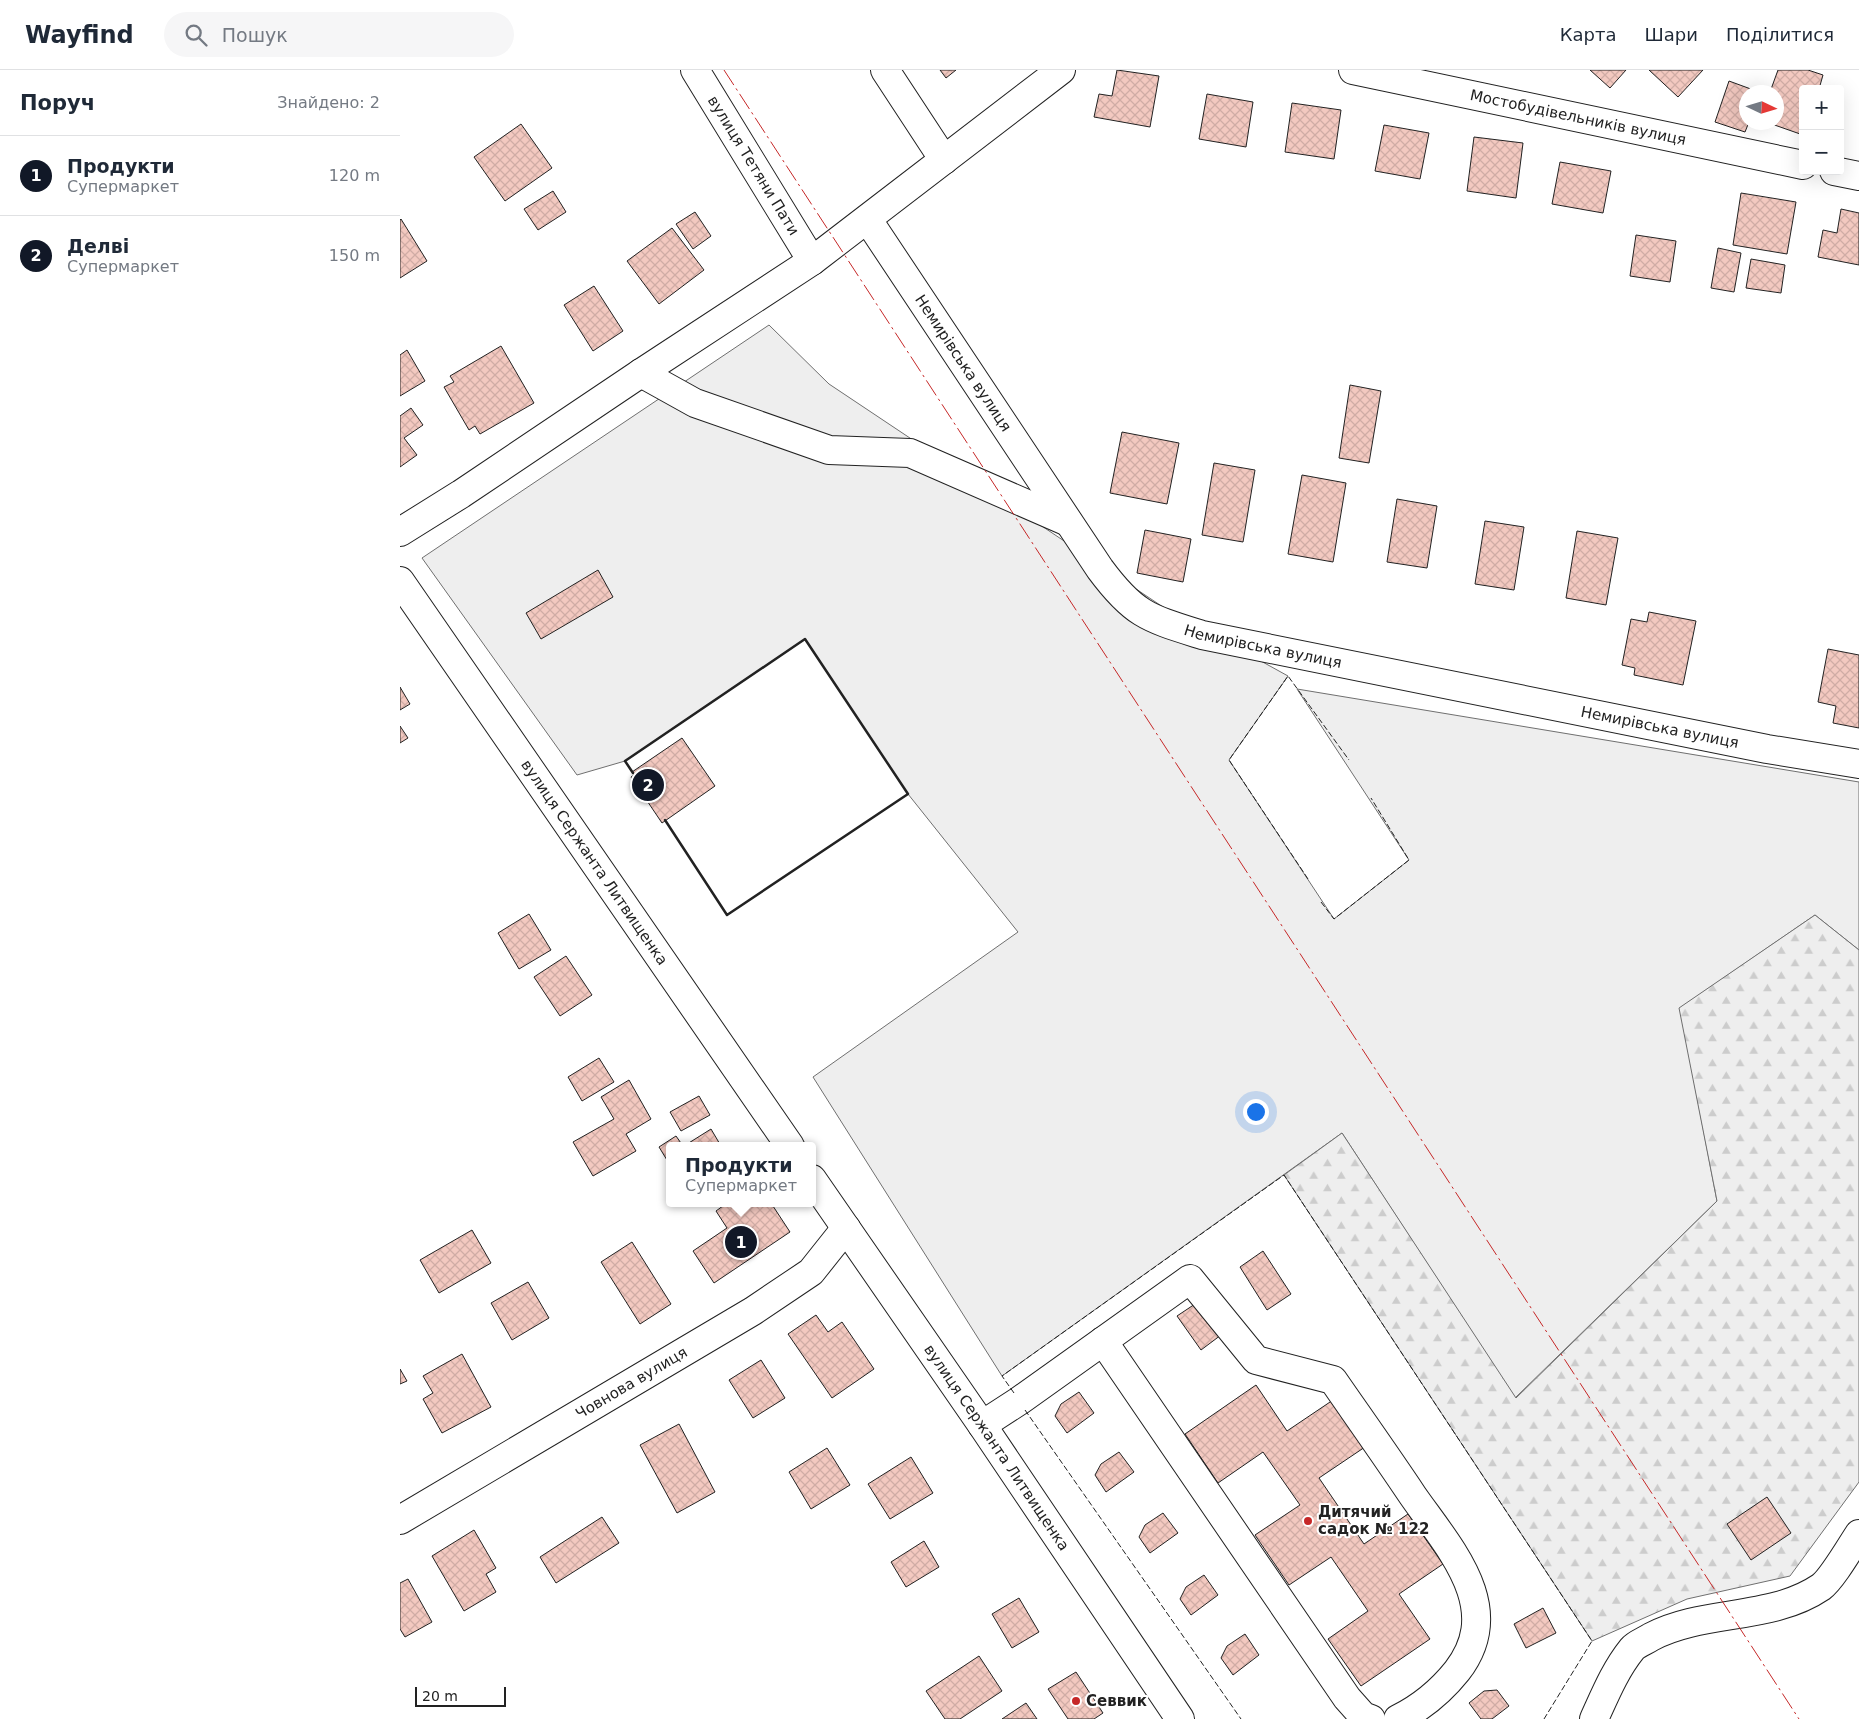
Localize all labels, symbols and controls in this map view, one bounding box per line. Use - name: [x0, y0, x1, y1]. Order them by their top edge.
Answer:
- search box: [164, 12, 514, 57]
- text: Wayfind: [25, 21, 134, 49]
- icon: search: [182, 21, 210, 49]
- text: Пошук: [222, 24, 288, 46]
- text: Карта: [1560, 24, 1616, 45]
- text: Шари: [1644, 24, 1698, 45]
- text: Поділитися: [1726, 24, 1834, 45]
- north arrow: [1739, 85, 1784, 130]
- map controls: [1799, 85, 1844, 175]
- button: +: [1799, 85, 1844, 130]
- street label: Мостобудівельників вулиця: [1468, 86, 1688, 149]
- text: Поруч: [20, 91, 95, 115]
- street label: вулиця Тетяни Пати: [704, 92, 803, 239]
- text: Знайдено: 2: [277, 93, 380, 112]
- button: −: [1799, 130, 1844, 175]
- text: Продукти: [67, 155, 175, 177]
- text: 1: [30, 166, 42, 185]
- text: 120 m: [329, 166, 380, 185]
- text: Супермаркет: [67, 177, 179, 196]
- text: Делві: [67, 235, 129, 257]
- text: 2: [30, 246, 42, 265]
- text: 150 m: [329, 246, 380, 265]
- text: Супермаркет: [67, 257, 179, 276]
- street label: Немирівська вулиця: [911, 291, 1015, 435]
- street label: Немирівська вулиця: [1182, 621, 1343, 672]
- street label: Немирівська вулиця: [1579, 703, 1740, 752]
- street label: вулиця Сержанта Литвищенка: [517, 756, 671, 969]
- pin: 2: [632, 766, 664, 804]
- your location: [1243, 1099, 1269, 1125]
- popup: [666, 1142, 816, 1207]
- text: Продукти: [685, 1154, 793, 1176]
- text: Супермаркет: [685, 1176, 797, 1195]
- pin: 1: [725, 1223, 757, 1261]
- street label: вулиця Сержанта Литвищенка: [920, 1341, 1073, 1554]
- street label: Човнова вулиця: [572, 1343, 690, 1423]
- place label: Дитячий садок № 122: [1318, 1503, 1429, 1538]
- marker: Дитячий садок № 122: [1302, 1515, 1314, 1527]
- scale bar: [415, 1684, 506, 1707]
- text: 20 m: [422, 1688, 458, 1704]
- place label: Севвик: [1086, 1692, 1147, 1710]
- marker: Севвик: [1070, 1695, 1082, 1707]

